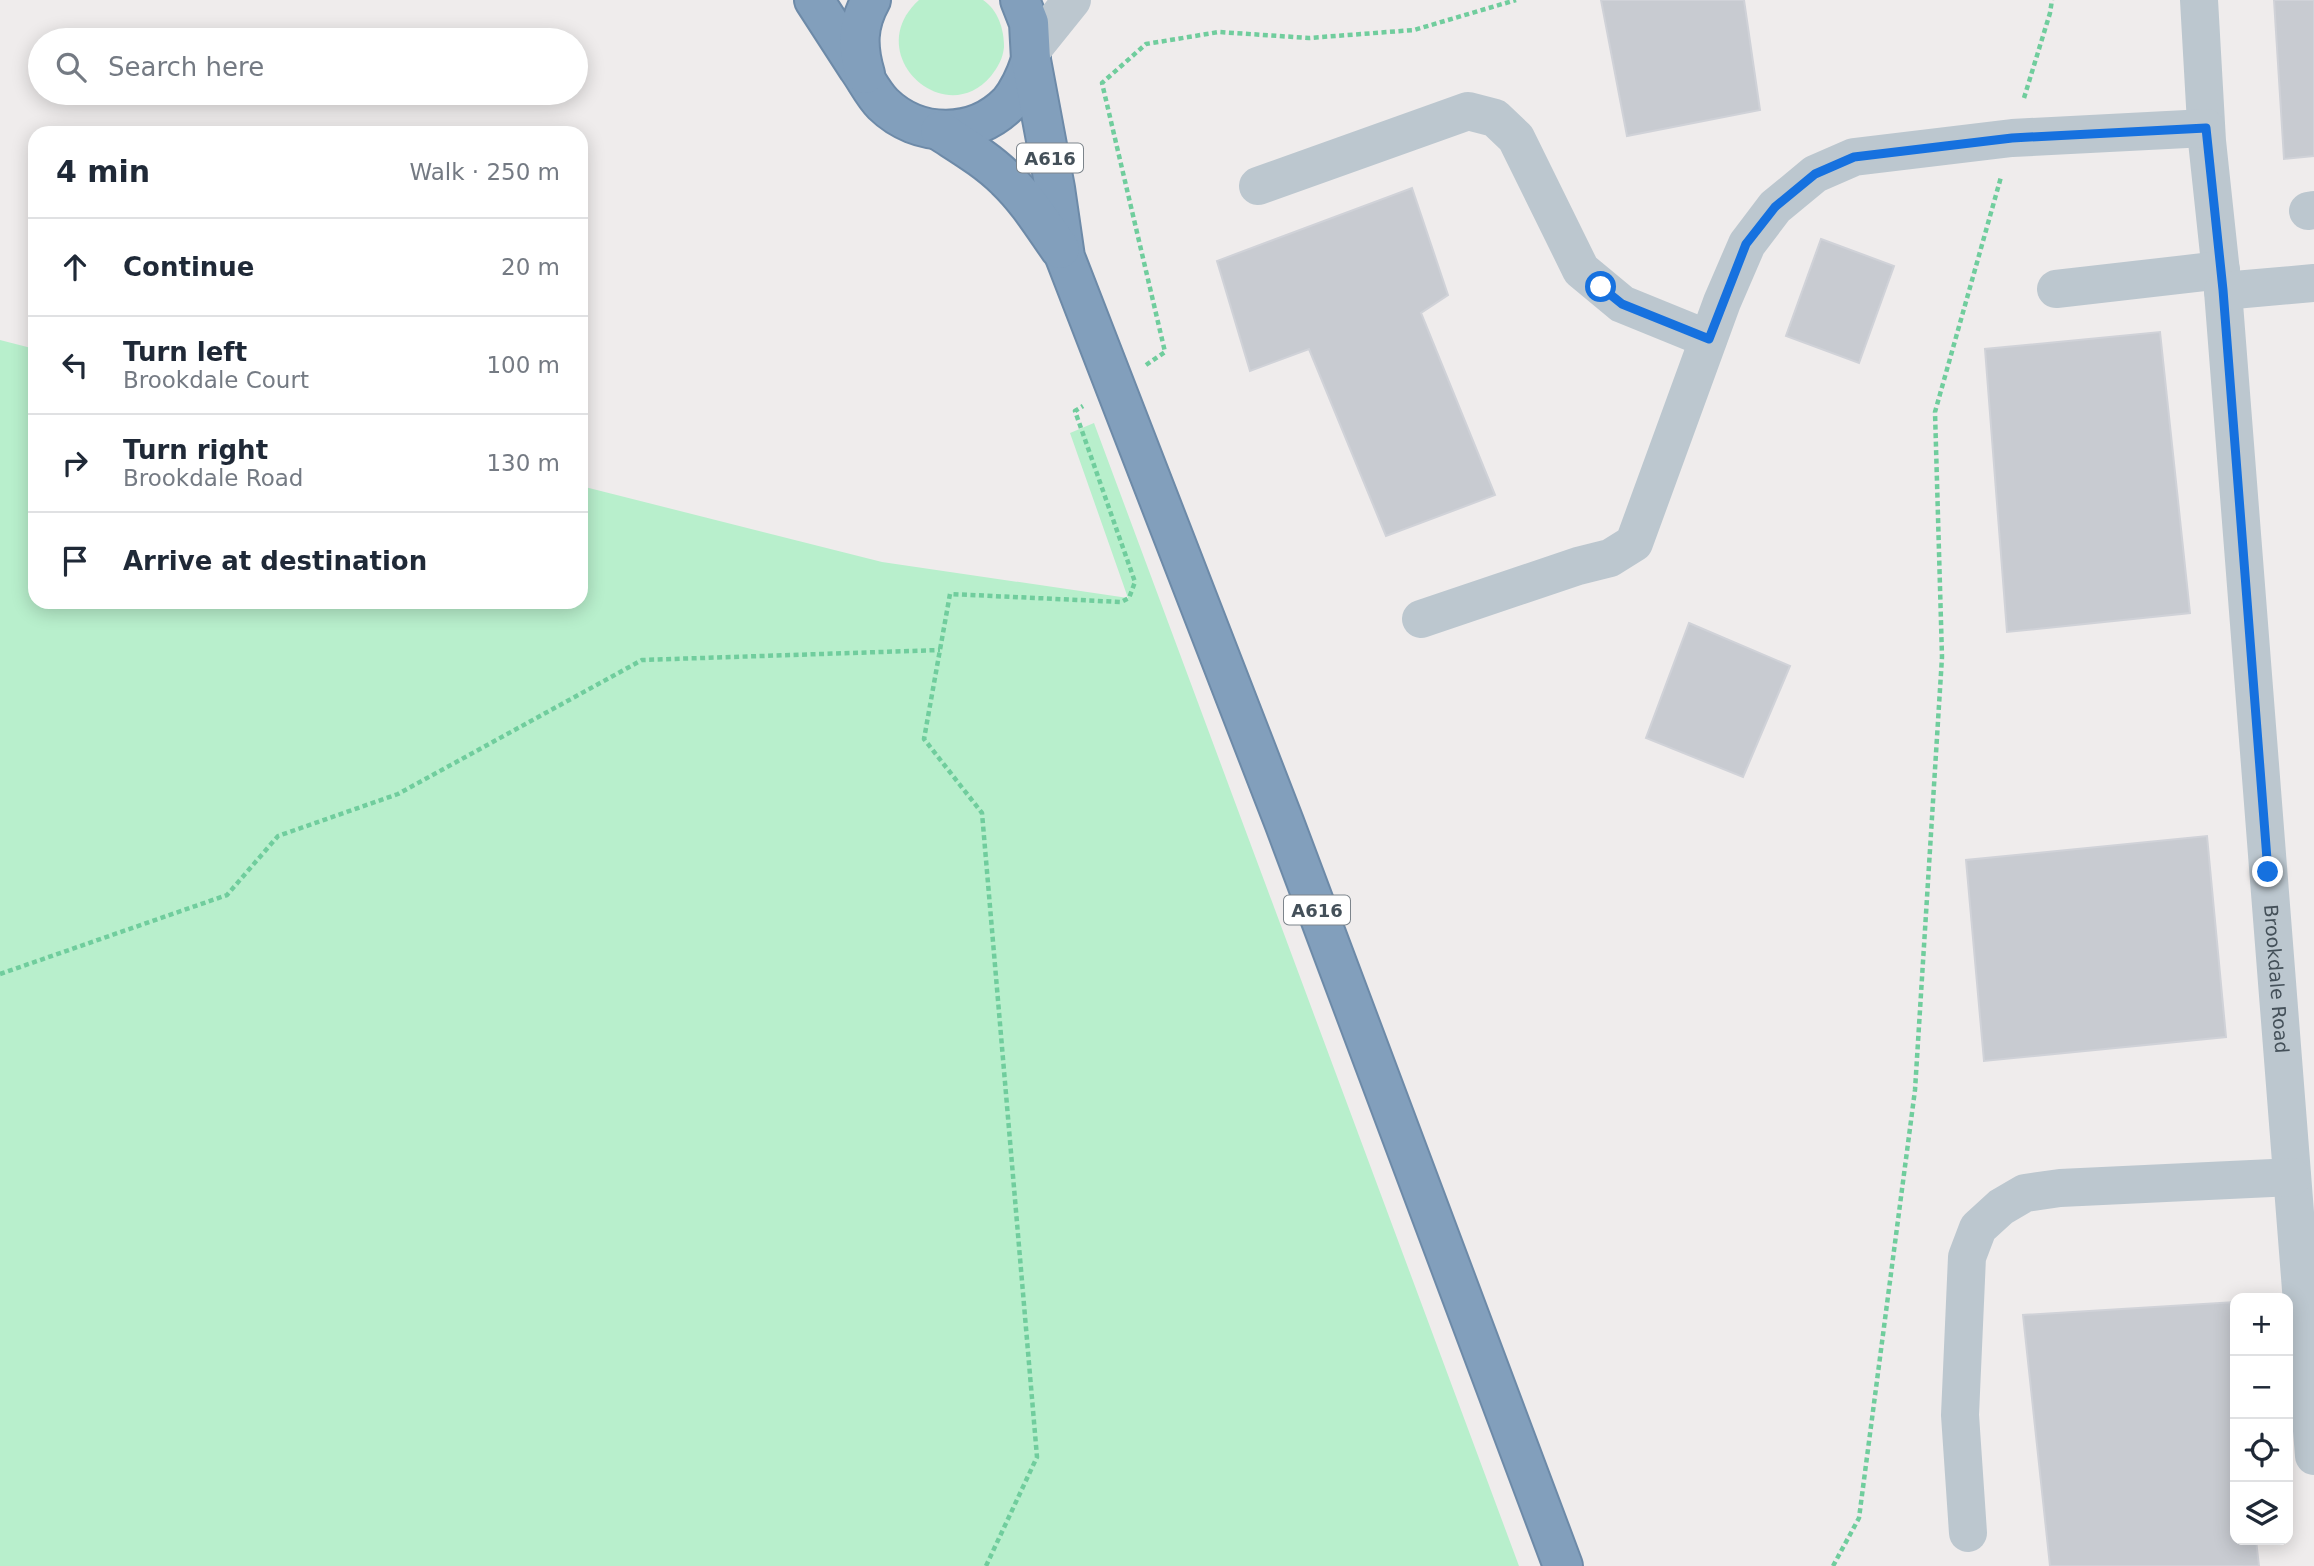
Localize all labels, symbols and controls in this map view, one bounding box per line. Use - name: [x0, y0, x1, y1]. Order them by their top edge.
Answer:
- search box: [28, 28, 588, 105]
- icon: search: [52, 48, 90, 86]
- text: Search here: [108, 52, 264, 82]
- road number: A616: [1017, 144, 1083, 173]
- text: 4 min: [56, 154, 150, 189]
- text: Walk · 250 m: [409, 159, 560, 185]
- icon: ahead: [56, 248, 94, 286]
- text: Continue: [123, 252, 254, 282]
- text: 20 m: [501, 254, 560, 280]
- route start: [1585, 271, 1616, 302]
- text: Turn left: [123, 337, 247, 367]
- icon: left: [56, 346, 94, 384]
- text: 100 m: [486, 352, 560, 378]
- text: Brookdale Court: [123, 367, 309, 393]
- text: Turn right: [123, 435, 268, 465]
- icon: right: [56, 444, 94, 482]
- text: 130 m: [486, 450, 560, 476]
- text: Brookdale Road: [123, 465, 303, 491]
- icon: arrive: [56, 542, 94, 580]
- text: Arrive at destination: [123, 546, 427, 576]
- route end: [2252, 856, 2283, 887]
- road number: A616: [1284, 896, 1350, 925]
- street label: Brookdale Road: [2260, 904, 2294, 1054]
- map controls: [2230, 1293, 2293, 1545]
- button: +: [2230, 1293, 2293, 1356]
- button: −: [2230, 1356, 2293, 1419]
- button: locate: [2230, 1419, 2293, 1482]
- button: layers: [2230, 1482, 2293, 1545]

